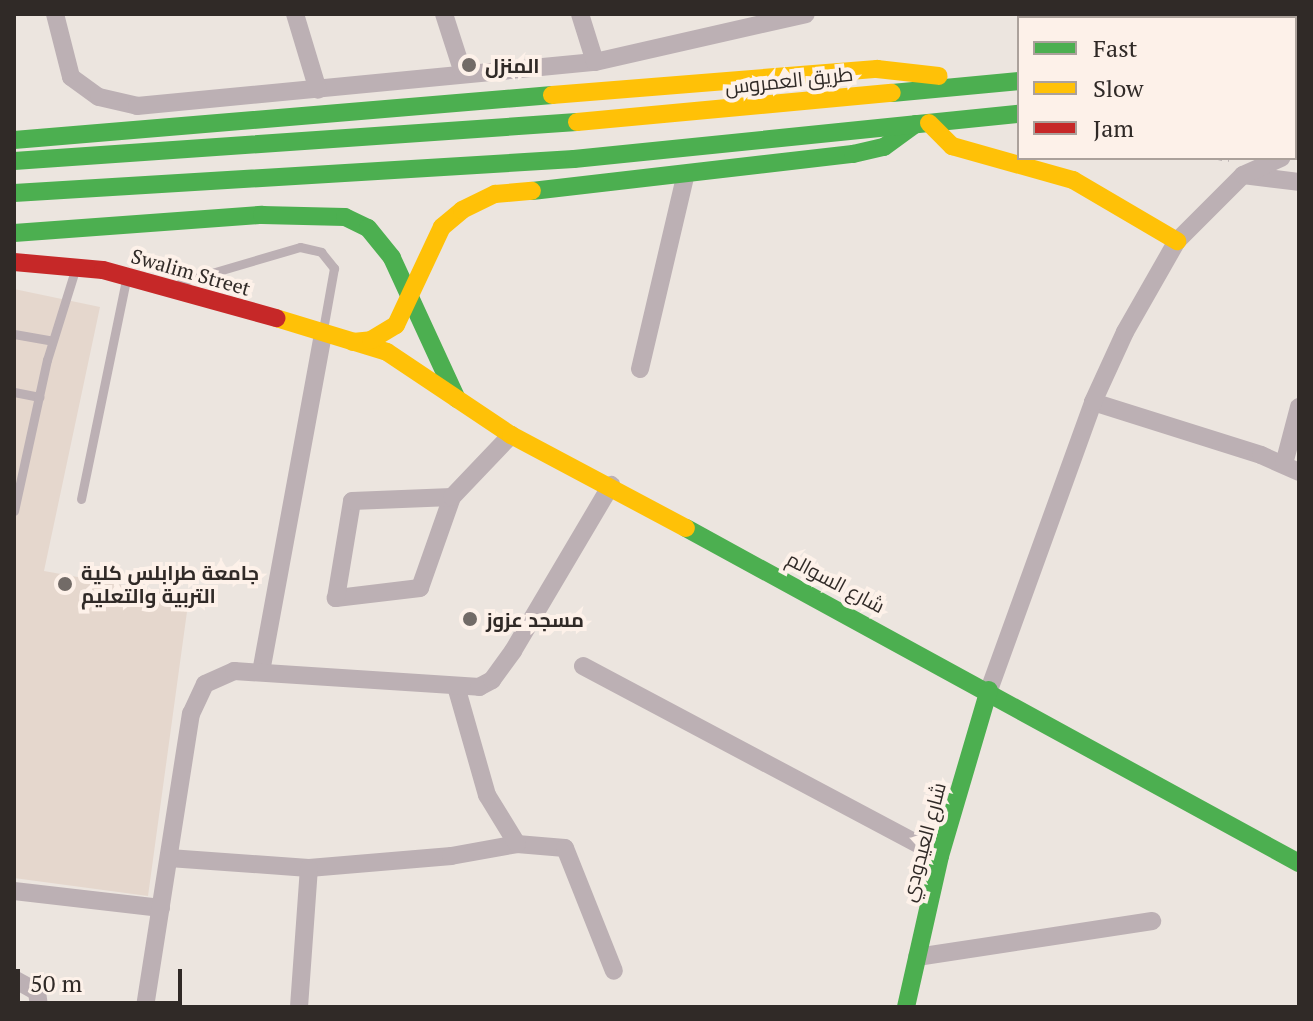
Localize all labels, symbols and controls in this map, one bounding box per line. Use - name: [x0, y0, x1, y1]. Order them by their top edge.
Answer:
- legend: [1017, 16, 1297, 160]
- text: Fast: [1093, 32, 1137, 64]
- place label: المنزل: [485, 53, 540, 77]
- marker: المنزل: [460, 56, 478, 74]
- street label: طريق العمروس: [724, 61, 854, 99]
- text: Slow: [1093, 72, 1144, 104]
- text: Jam: [1093, 112, 1134, 144]
- street label: Swalim Street: [129, 244, 253, 300]
- street label: شارع السوالم: [783, 546, 889, 618]
- place label: جامعة طرابلس كلية التربية والتعليم: [81, 560, 259, 607]
- marker: جامعة طرابلس كلية التربية والتعليم: [56, 575, 74, 593]
- place label: مسجد عزوز: [486, 607, 584, 631]
- marker: مسجد عزوز: [461, 610, 479, 628]
- street label: شارع العيدودي: [896, 780, 950, 904]
- scale bar: [20, 953, 186, 1003]
- text: 50 m: [30, 967, 82, 999]

